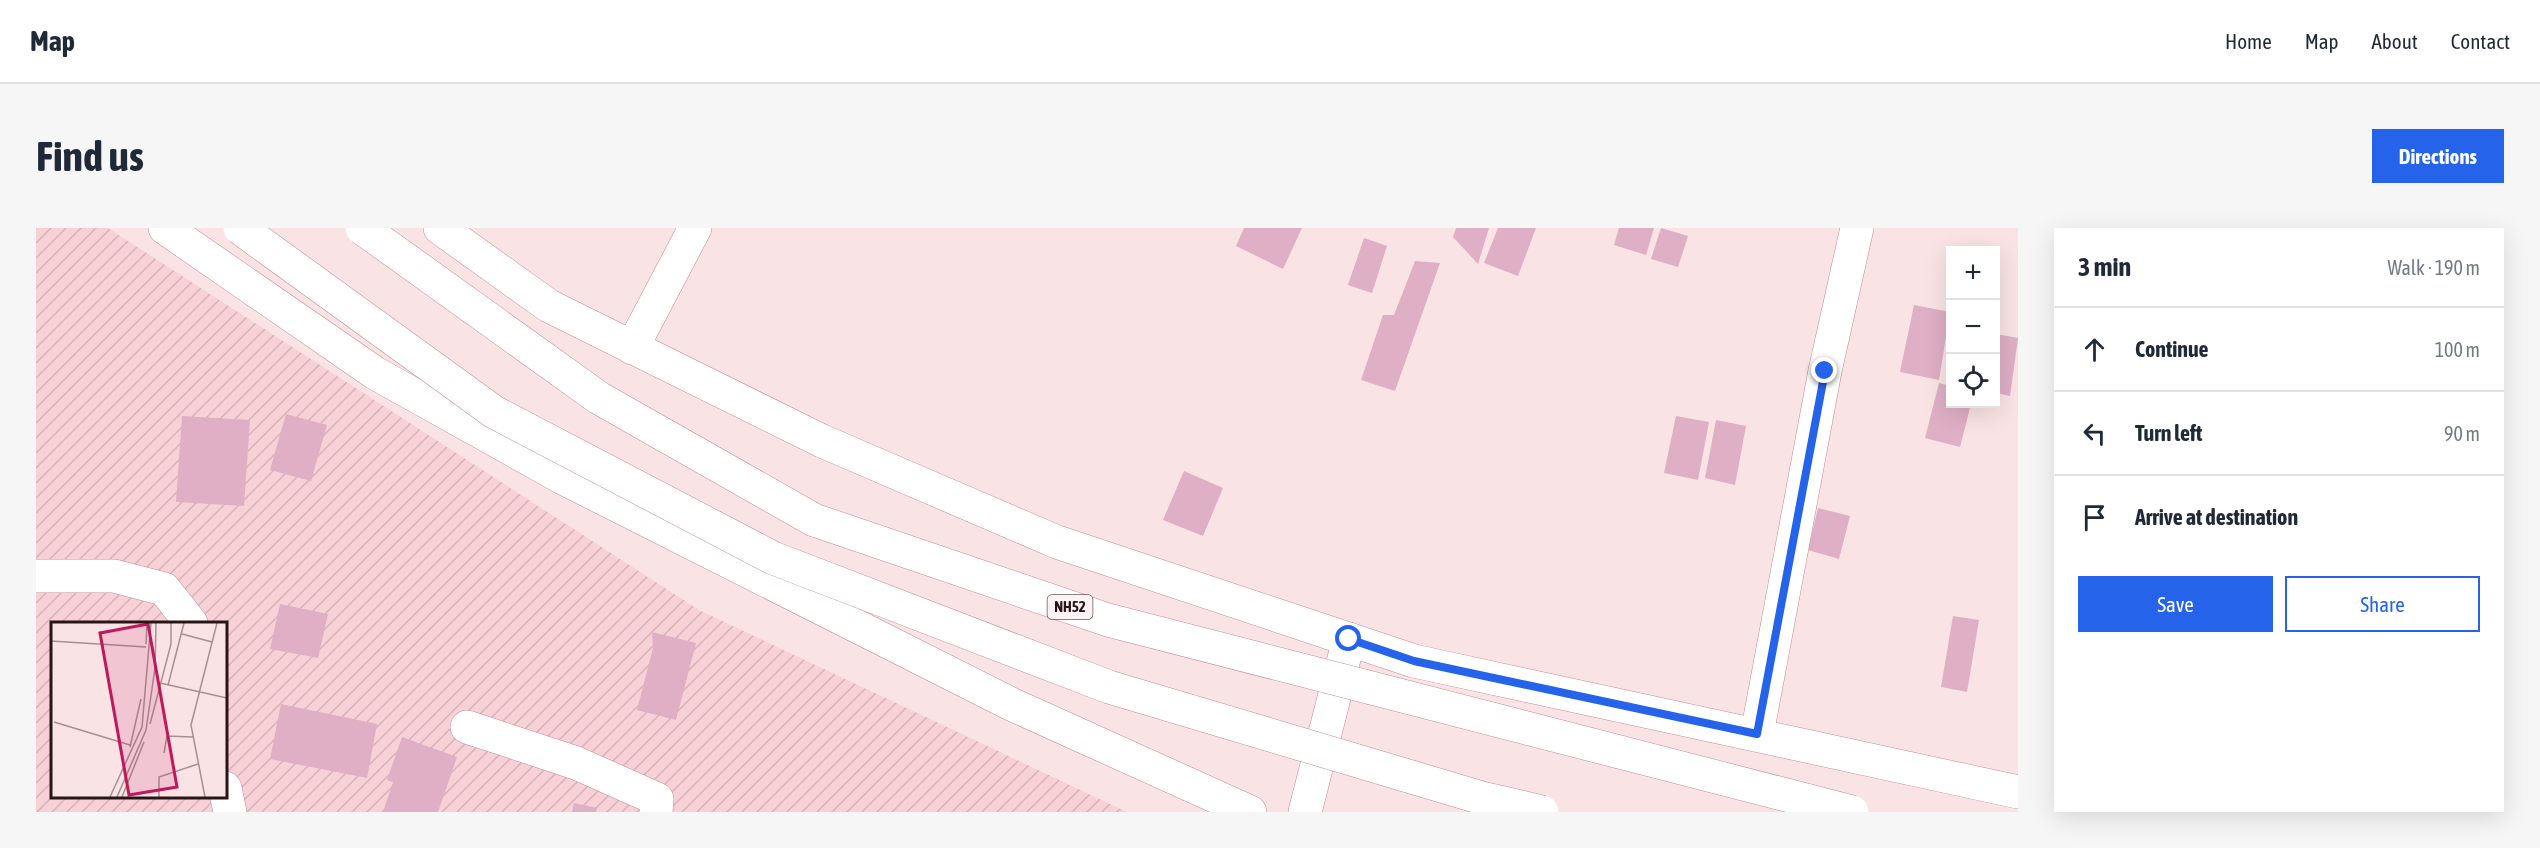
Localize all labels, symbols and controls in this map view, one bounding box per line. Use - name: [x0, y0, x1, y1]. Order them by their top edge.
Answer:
- text: Map: [30, 25, 75, 57]
- text: Home: [2225, 29, 2272, 53]
- text: Map: [2305, 29, 2339, 53]
- text: About: [2372, 29, 2418, 53]
- text: Contact: [2451, 29, 2510, 53]
- button: Directions: [2372, 129, 2504, 183]
- text: Find us: [36, 132, 144, 180]
- map controls: [1946, 246, 2000, 408]
- button: +: [1946, 246, 2000, 300]
- text: 3 min: [2078, 252, 2131, 282]
- text: Walk · 190 m: [2388, 256, 2480, 279]
- button: −: [1946, 300, 2000, 354]
- icon: ahead: [2078, 333, 2111, 366]
- text: Continue: [2135, 336, 2209, 362]
- text: 100 m: [2435, 338, 2480, 361]
- button: locate: [1946, 354, 2000, 408]
- route end: [1811, 357, 1837, 383]
- icon: left: [2078, 417, 2111, 450]
- text: Turn left: [2135, 420, 2202, 446]
- text: 90 m: [2444, 422, 2480, 445]
- icon: arrive: [2078, 501, 2111, 534]
- text: Arrive at destination: [2135, 504, 2298, 530]
- button: Save: [2078, 576, 2273, 632]
- button: Share: [2285, 576, 2480, 632]
- road number: NH52: [1048, 595, 1092, 619]
- inset map: [51, 622, 226, 797]
- route start: [1335, 625, 1361, 651]

